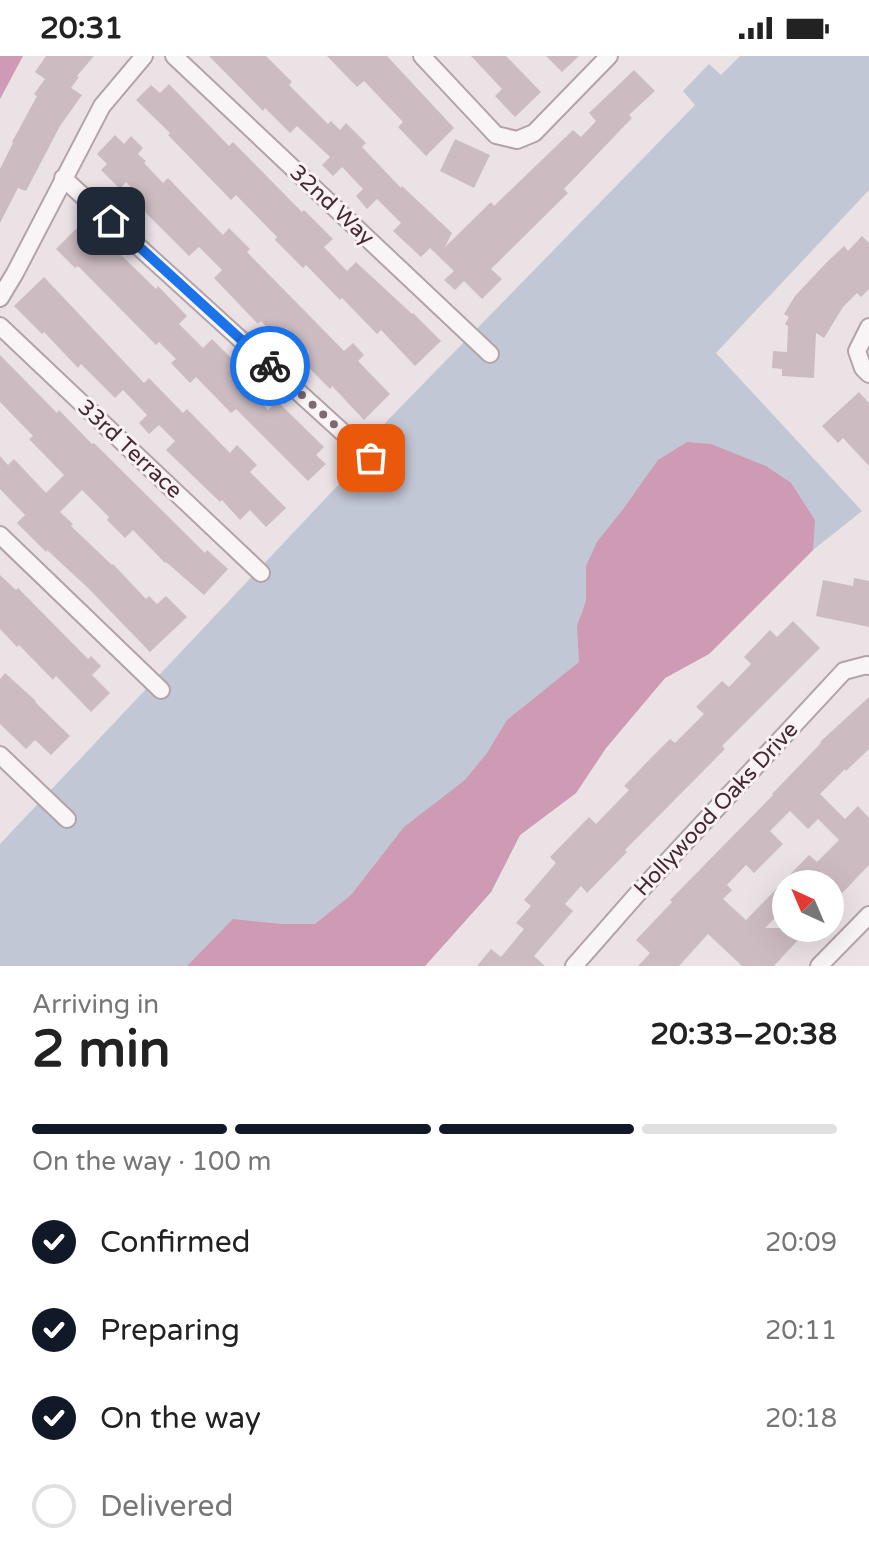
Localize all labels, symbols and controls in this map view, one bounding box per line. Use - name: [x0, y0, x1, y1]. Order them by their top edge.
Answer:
- text: 20:31: [40, 10, 123, 47]
- street label: 32nd Way: [284, 159, 380, 251]
- pin: [77, 187, 145, 255]
- icon: home: [89, 199, 133, 243]
- courier: [230, 326, 310, 406]
- icon: bike: [248, 344, 292, 388]
- street label: 33rd Terrace: [72, 394, 188, 504]
- pin: [337, 424, 405, 492]
- icon: bag: [349, 436, 393, 480]
- street label: Hollywood Oaks Drive: [629, 717, 803, 901]
- north arrow: [772, 870, 844, 942]
- map controls: [772, 870, 844, 942]
- text: Arriving in: [32, 989, 159, 1020]
- text: 20:33–20:38: [650, 1016, 837, 1053]
- text: 2 min: [32, 1018, 171, 1081]
- text: On the way · 100 m: [32, 1146, 271, 1177]
- icon: check: [32, 1220, 76, 1264]
- text: Confirmed: [100, 1224, 251, 1261]
- text: 20:09: [765, 1227, 837, 1258]
- icon: check: [32, 1308, 76, 1352]
- text: Preparing: [100, 1312, 240, 1349]
- text: 20:11: [765, 1315, 837, 1346]
- icon: check: [32, 1396, 76, 1440]
- text: On the way: [100, 1400, 261, 1437]
- text: 20:18: [765, 1403, 837, 1434]
- text: Delivered: [100, 1488, 234, 1525]

